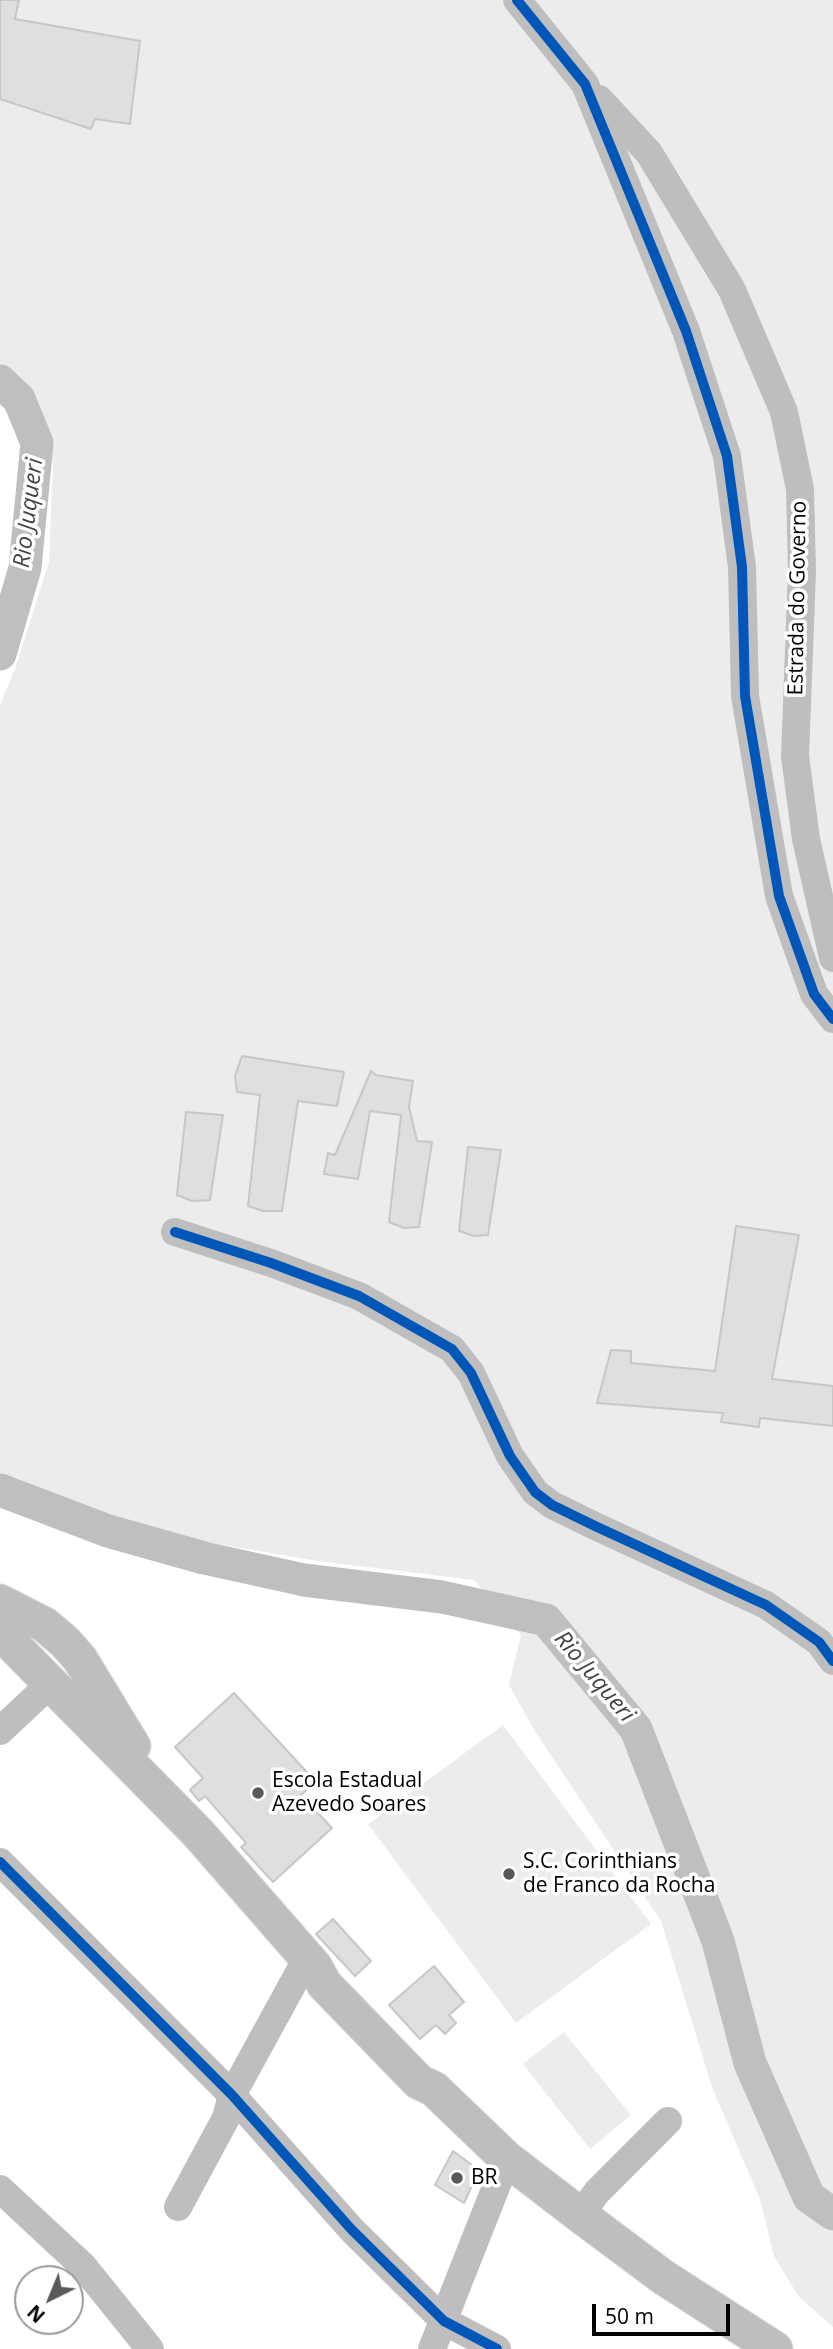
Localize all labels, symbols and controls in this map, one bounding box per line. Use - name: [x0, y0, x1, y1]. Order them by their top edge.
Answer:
- water label: Rio Juqueri: [9, 457, 49, 569]
- street label: Estrada do Governo: [784, 500, 812, 696]
- water label: Rio Juqueri: [548, 1626, 640, 1728]
- place label: Escola Estadual Azevedo Soares: [272, 1768, 426, 1818]
- marker: Escola Estadual Azevedo Soares: [250, 1785, 266, 1801]
- place label: S.C. Corinthians de Franco da Rocha: [523, 1849, 715, 1899]
- marker: S.C. Corinthians de Franco da Rocha: [501, 1866, 517, 1882]
- place label: BR: [471, 2165, 498, 2191]
- marker: BR: [449, 2170, 465, 2186]
- north arrow: [14, 2265, 84, 2335]
- scale bar: [595, 2290, 733, 2334]
- text: N: [22, 2299, 51, 2329]
- text: 50 m: [605, 2302, 654, 2330]

